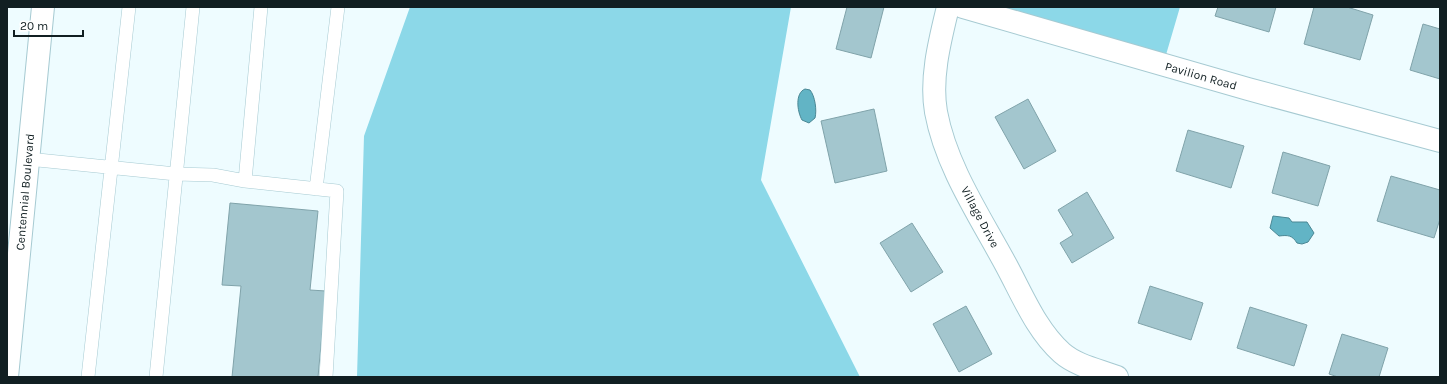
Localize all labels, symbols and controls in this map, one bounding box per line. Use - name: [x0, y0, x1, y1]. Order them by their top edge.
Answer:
- scale bar: [14, 12, 83, 38]
- text: 20 m: [20, 19, 48, 33]
- street label: Pavilion Road: [1163, 59, 1239, 93]
- street label: Centennial Boulevard: [13, 133, 37, 251]
- street label: Village Drive: [958, 184, 1002, 250]

